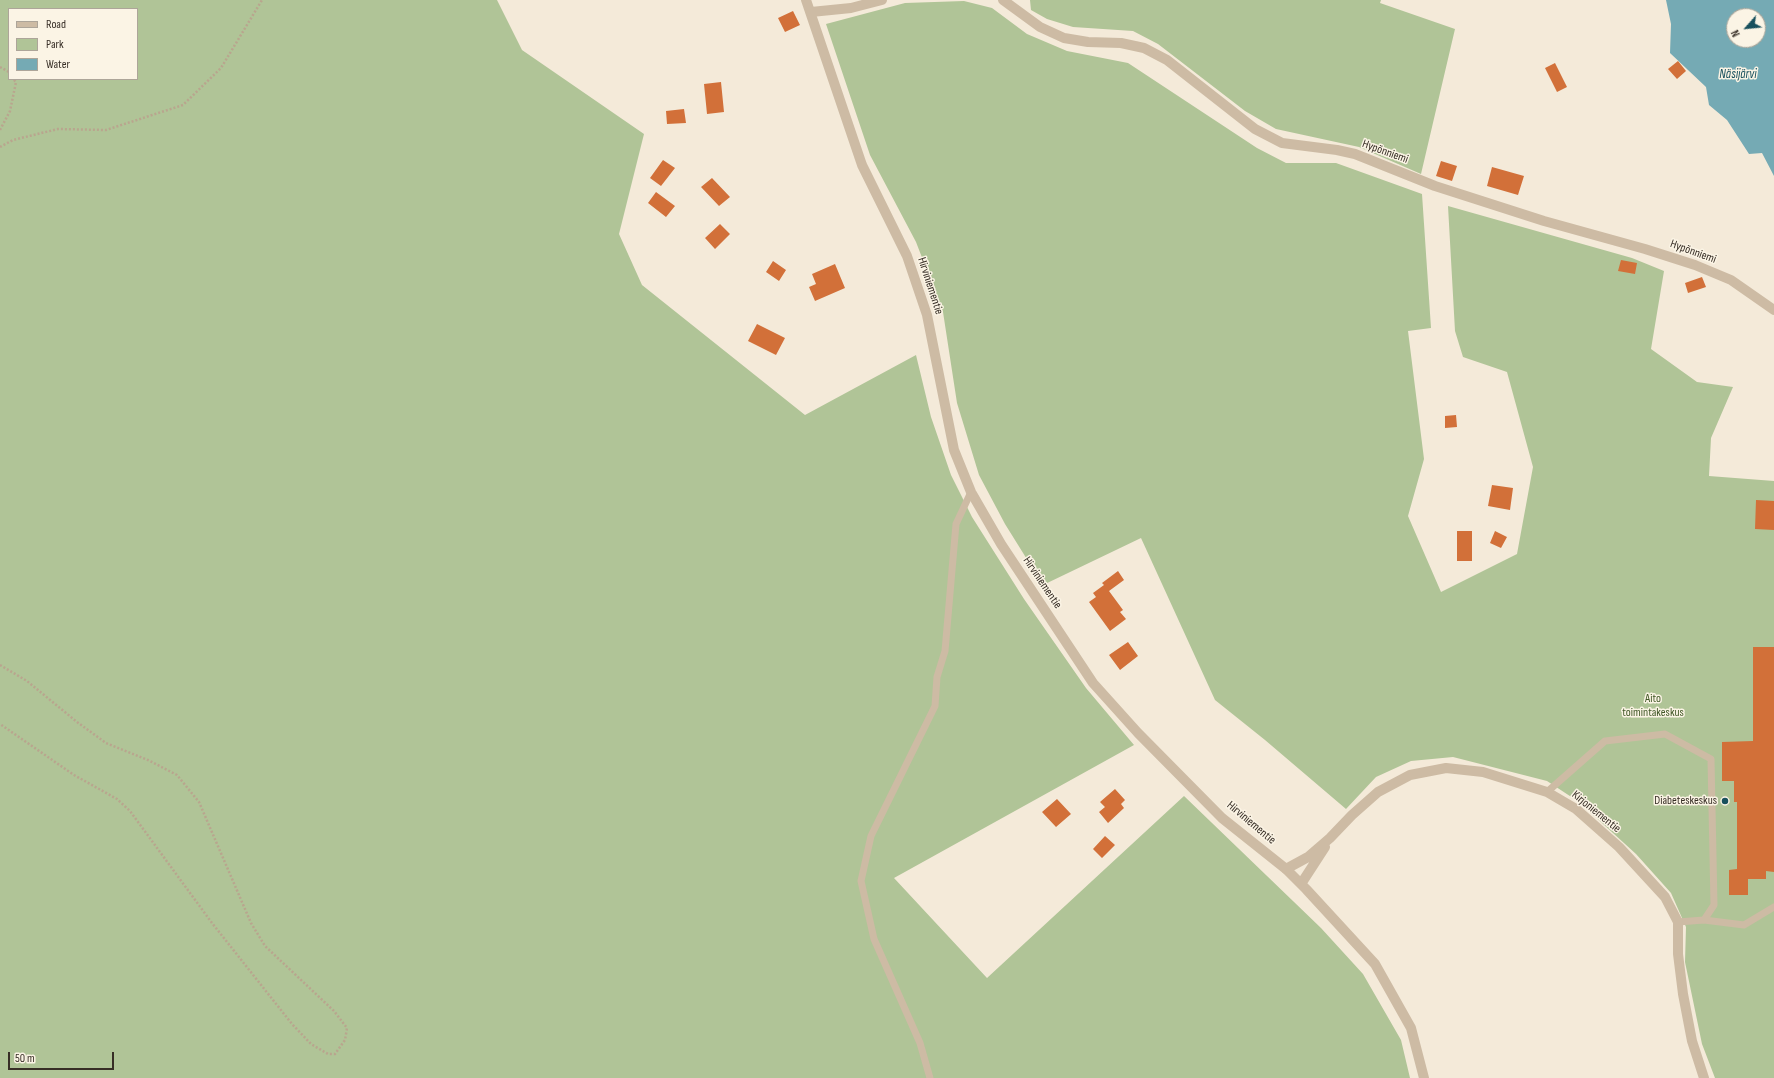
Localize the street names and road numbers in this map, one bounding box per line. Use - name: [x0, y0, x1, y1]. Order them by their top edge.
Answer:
- street label: Hypönniemi: [1360, 137, 1410, 167]
- street label: Hypönniemi: [1668, 237, 1718, 267]
- street label: Hirviniementie: [914, 256, 946, 316]
- street label: Hirviniementie: [1019, 554, 1065, 612]
- street label: Kirjoniementie: [1569, 788, 1623, 836]
- street label: Hirviniementie: [1224, 798, 1278, 848]

